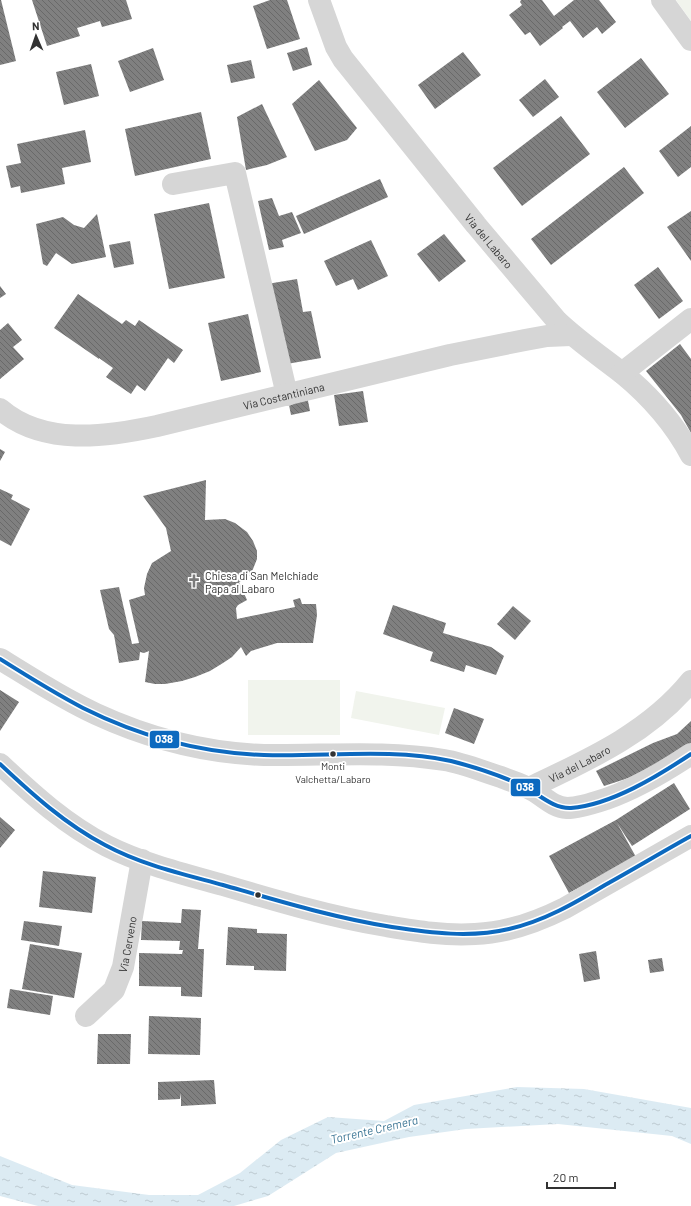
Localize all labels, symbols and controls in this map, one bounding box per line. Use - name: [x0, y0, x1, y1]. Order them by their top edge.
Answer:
- north arrow: [16, 16, 56, 56]
- text: N: [32, 19, 40, 32]
- street label: Via del Labaro: [463, 211, 516, 270]
- street label: Via Costantiniana: [241, 379, 326, 411]
- place label: Chiesa di San Melchiade Papa al Labaro: [205, 569, 319, 595]
- church icon: Chiesa di San Melchiade Papa al Labaro: [186, 573, 202, 589]
- line badge: 038: [149, 730, 180, 749]
- text: 038: [155, 732, 173, 745]
- street label: Via del Labaro: [546, 742, 612, 784]
- marker: Monti Valchetta/Labaro: [328, 749, 338, 759]
- place label: Monti Valchetta/Labaro: [295, 760, 371, 785]
- line badge: 038: [510, 778, 541, 797]
- text: 038: [516, 780, 534, 793]
- unlabelled marker: [253, 890, 263, 900]
- street label: Via Cerveno: [115, 915, 138, 974]
- water label: Torrente Cremera: [329, 1112, 419, 1146]
- scale bar: [547, 1164, 615, 1190]
- text: 20 m: [553, 1170, 579, 1184]

